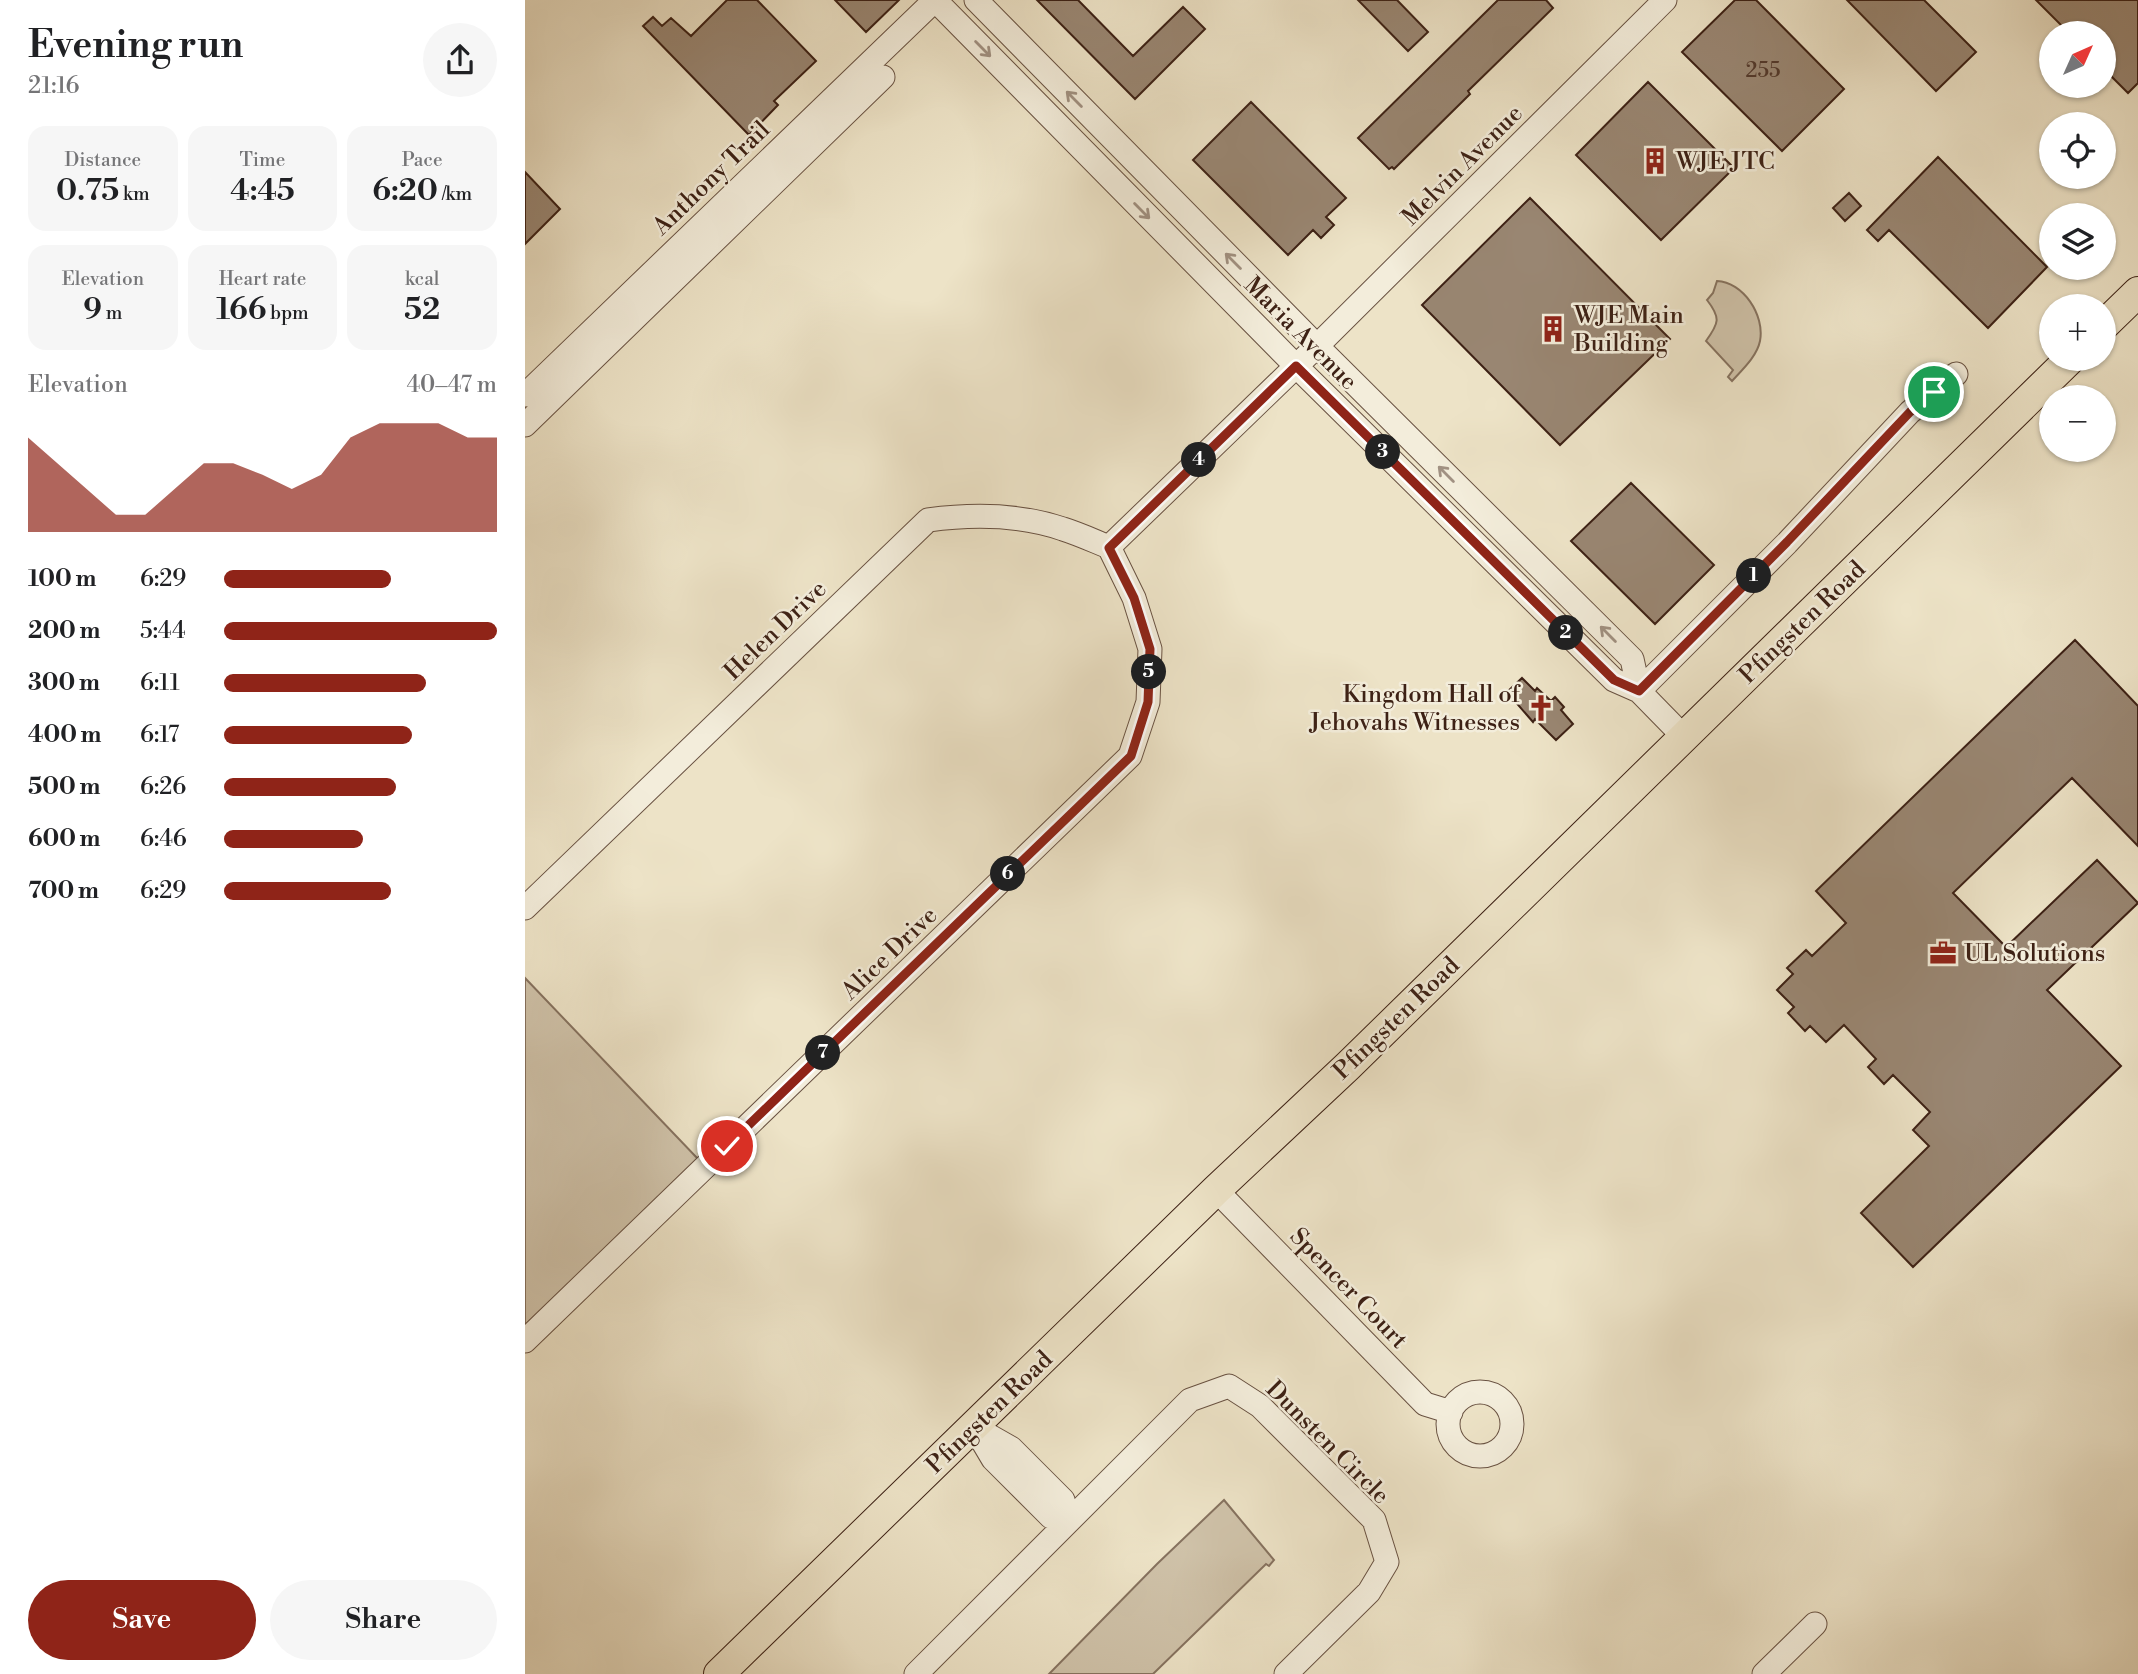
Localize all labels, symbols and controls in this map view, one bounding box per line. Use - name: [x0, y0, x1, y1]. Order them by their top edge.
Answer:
- north arrow: [2039, 21, 2116, 98]
- map controls: [2039, 21, 2116, 462]
- text: Evening run: [28, 22, 243, 69]
- button: share: [423, 23, 497, 97]
- one-way arrow: [974, 40, 991, 57]
- house number: 255: [1745, 58, 1781, 84]
- text: 21:16: [28, 72, 80, 100]
- one-way arrow: [1065, 91, 1082, 108]
- street label: Melvin Avenue: [1396, 99, 1529, 232]
- button: locate: [2039, 112, 2116, 189]
- street label: Anthony Trail: [646, 115, 777, 243]
- building icon: WJE JTC: [1640, 146, 1670, 176]
- place label: WJE JTC: [1675, 147, 1775, 177]
- text: Distance: [64, 148, 141, 172]
- text: Time: [240, 148, 285, 172]
- text: Pace: [402, 148, 443, 172]
- text: 0.75: [56, 172, 119, 210]
- text: 4:45: [230, 172, 295, 210]
- text: 6:20: [372, 172, 438, 210]
- text: km: [119, 182, 150, 206]
- text: /km: [438, 182, 472, 206]
- one-way arrow: [1134, 202, 1151, 219]
- button: layers: [2039, 203, 2116, 280]
- one-way arrow: [1225, 253, 1242, 270]
- text: Elevation: [62, 267, 144, 291]
- text: Heart rate: [219, 267, 306, 291]
- text: kcal: [405, 267, 439, 291]
- street label: Maria Avenue: [1237, 271, 1363, 397]
- text: 9: [83, 291, 102, 329]
- text: 166: [216, 291, 266, 329]
- text: 52: [404, 291, 440, 329]
- button: +: [2039, 294, 2116, 371]
- text: m: [102, 301, 122, 325]
- text: bpm: [266, 301, 309, 325]
- place label: WJE Main Building: [1573, 301, 1684, 359]
- building icon: WJE Main Building: [1538, 314, 1568, 344]
- pin: [1904, 362, 1964, 422]
- text: Elevation: [28, 371, 128, 399]
- text: 40–47 m: [406, 371, 497, 399]
- icon: arrive: [1915, 373, 1953, 411]
- button: −: [2039, 385, 2116, 462]
- pin: 3: [1365, 434, 1401, 470]
- text: 3: [1377, 439, 1388, 463]
- pin: 4: [1181, 442, 1217, 477]
- text: 4: [1192, 447, 1205, 471]
- one-way arrow: [1438, 466, 1455, 483]
- street label: Pfingsten Road: [1733, 555, 1872, 690]
- pin: 1: [1737, 558, 1771, 594]
- text: 1: [1749, 563, 1758, 587]
- text: 100 m: [28, 565, 96, 593]
- text: 6:29: [140, 565, 186, 593]
- street label: Helen Drive: [718, 574, 833, 687]
- pin: 2: [1549, 616, 1583, 650]
- text: 200 m: [28, 617, 100, 645]
- text: 5:44: [140, 617, 186, 645]
- text: 2: [1560, 620, 1571, 644]
- one-way arrow: [1599, 626, 1616, 643]
- pin: 5: [1131, 654, 1167, 690]
- text: 5: [1143, 659, 1154, 683]
- text: 300 m: [28, 669, 100, 697]
- text: 6:11: [140, 669, 180, 697]
- place label: Kingdom Hall of Jehovahs Witnesses: [1308, 680, 1521, 738]
- church icon: Kingdom Hall of Jehovahs Witnesses: [1526, 693, 1556, 723]
- text: 400 m: [28, 721, 101, 749]
- text: 6:17: [140, 721, 179, 749]
- text: 500 m: [28, 773, 100, 801]
- text: 6:26: [140, 773, 186, 801]
- text: 600 m: [28, 825, 101, 853]
- text: 6:46: [140, 825, 187, 853]
- pin: 6: [991, 856, 1025, 892]
- text: 6: [1002, 861, 1013, 885]
- text: 700 m: [28, 877, 99, 905]
- text: 6:29: [140, 877, 186, 905]
- street label: Alice Drive: [835, 901, 944, 1008]
- office icon: UL Solutions: [1928, 938, 1958, 968]
- place label: UL Solutions: [1964, 939, 2105, 969]
- street label: Pfingsten Road: [1327, 951, 1466, 1086]
- pin: 7: [805, 1036, 841, 1070]
- text: 7: [817, 1040, 828, 1064]
- pin: [697, 1116, 757, 1176]
- icon: check: [708, 1127, 746, 1165]
- street label: Spencer Court: [1283, 1222, 1414, 1356]
- street label: Pfingsten Road: [920, 1345, 1059, 1480]
- street label: Dunsten Circle: [1259, 1375, 1395, 1511]
- button: Save: [28, 1580, 256, 1660]
- button: Share: [270, 1580, 497, 1660]

